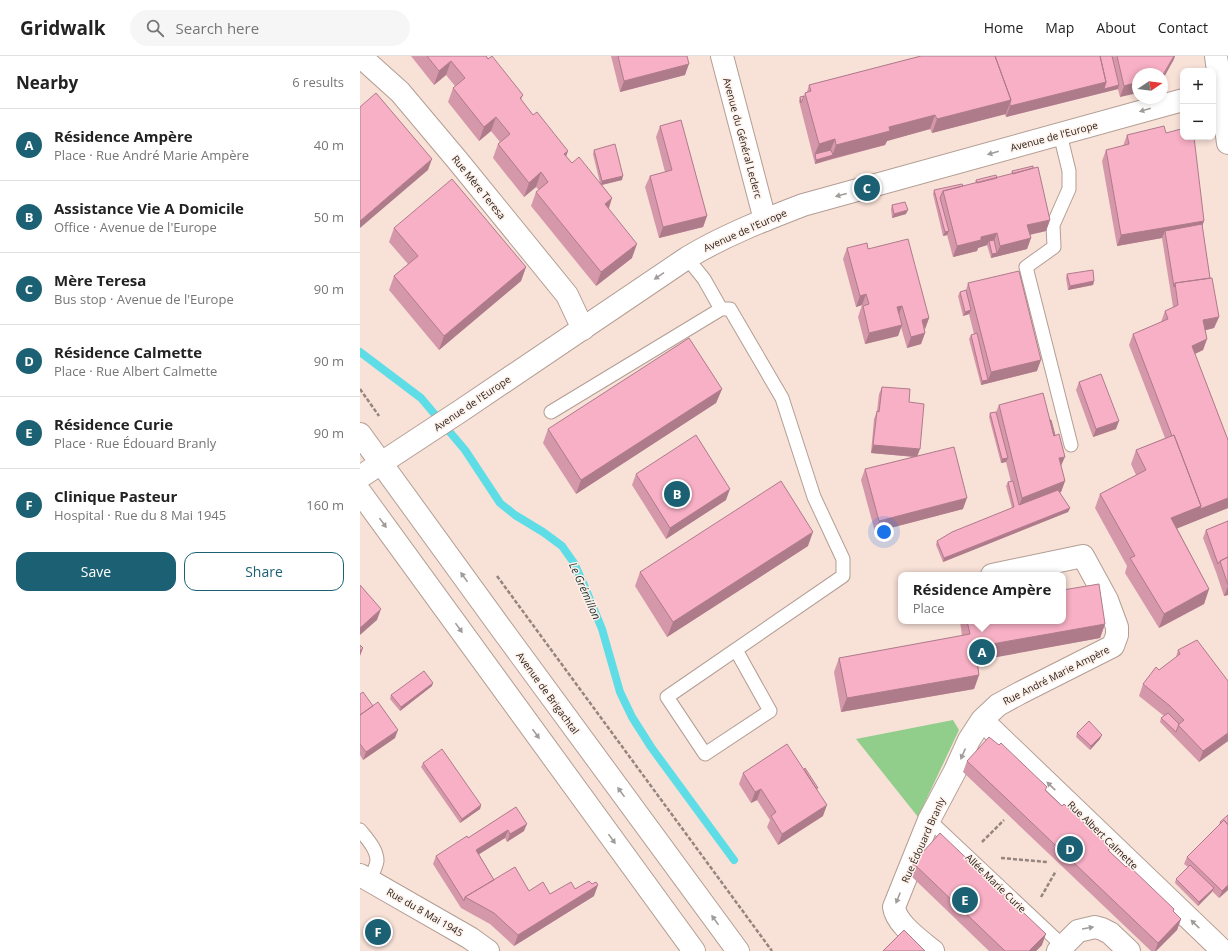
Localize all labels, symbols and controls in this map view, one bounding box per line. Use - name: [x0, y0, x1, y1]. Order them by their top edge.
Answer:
- search box: [130, 10, 410, 46]
- text: Gridwalk: [20, 15, 106, 41]
- icon: search: [144, 17, 166, 39]
- text: Search here: [176, 18, 259, 38]
- text: Home: [984, 18, 1023, 37]
- text: Map: [1045, 18, 1074, 37]
- text: About: [1096, 18, 1136, 37]
- text: Contact: [1158, 18, 1208, 37]
- north arrow: [1132, 68, 1168, 104]
- map controls: [1180, 68, 1216, 140]
- button: +: [1180, 68, 1216, 104]
- text: Nearby: [16, 71, 78, 94]
- text: 6 results: [292, 73, 344, 91]
- street label: Avenue du Général Leclerc: [720, 76, 766, 200]
- button: −: [1180, 104, 1216, 140]
- one-way arrow: [1139, 107, 1151, 113]
- street label: Avenue de l'Europe: [1009, 117, 1100, 154]
- text: Résidence Ampère: [54, 126, 193, 146]
- text: A: [25, 136, 33, 154]
- text: 40 m: [314, 136, 344, 154]
- text: Place · Rue André Marie Ampère: [54, 146, 249, 164]
- one-way arrow: [987, 150, 999, 156]
- street label: Rue Mère Teresa: [449, 152, 509, 222]
- pin: C: [854, 173, 880, 203]
- one-way arrow: [835, 192, 847, 198]
- text: Assistance Vie A Domicile: [54, 198, 244, 218]
- street label: Avenue de l'Europe: [701, 205, 789, 255]
- text: B: [25, 208, 33, 226]
- text: 50 m: [314, 208, 344, 226]
- text: Office · Avenue de l'Europe: [54, 218, 217, 236]
- text: Mère Teresa: [54, 270, 146, 290]
- one-way arrow: [654, 272, 665, 280]
- text: C: [25, 280, 33, 298]
- text: 90 m: [314, 280, 344, 298]
- text: Bus stop · Avenue de l'Europe: [54, 290, 234, 308]
- text: Résidence Calmette: [54, 342, 202, 362]
- text: D: [24, 352, 34, 370]
- text: 90 m: [314, 352, 344, 370]
- text: Place · Rue Albert Calmette: [54, 362, 217, 380]
- street label: Avenue de l'Europe: [431, 372, 514, 434]
- text: Résidence Curie: [54, 414, 173, 434]
- text: E: [25, 424, 33, 442]
- text: 90 m: [314, 424, 344, 442]
- text: Place · Rue Édouard Branly: [54, 434, 216, 452]
- pin: B: [664, 479, 690, 509]
- text: Clinique Pasteur: [54, 486, 177, 506]
- text: F: [25, 496, 33, 514]
- text: 160 m: [306, 496, 344, 514]
- text: Hospital · Rue du 8 Mai 1945: [54, 506, 226, 524]
- one-way arrow: [379, 518, 387, 529]
- your location: [874, 522, 894, 542]
- button: Save: [16, 552, 176, 591]
- button: Share: [184, 552, 344, 591]
- water label: Le Grémillon: [566, 560, 605, 622]
- one-way arrow: [460, 572, 468, 582]
- popup: [898, 572, 1066, 624]
- text: Résidence Ampère: [913, 579, 1051, 599]
- text: Place: [913, 599, 945, 617]
- one-way arrow: [455, 623, 463, 634]
- pin: A: [969, 637, 995, 667]
- street label: Rue André Marie Ampère: [1000, 642, 1112, 708]
- street label: Avenue de Brigachtal: [513, 649, 583, 737]
- one-way arrow: [532, 728, 540, 739]
- one-way arrow: [960, 748, 966, 759]
- one-way arrow: [1046, 781, 1056, 791]
- one-way arrow: [617, 787, 626, 798]
- street label: Rue Édouard Branly: [898, 794, 949, 885]
- street label: Rue Albert Calmette: [1065, 798, 1142, 873]
- one-way arrow: [608, 833, 616, 844]
- pin: D: [1057, 834, 1083, 864]
- street label: Allée Marie Curie: [963, 850, 1030, 916]
- street label: Rue du 8 Mai 1945: [384, 884, 466, 940]
- pin: E: [952, 885, 978, 915]
- one-way arrow: [894, 892, 900, 904]
- one-way arrow: [711, 914, 719, 925]
- pin: F: [365, 917, 391, 947]
- one-way arrow: [1190, 919, 1200, 929]
- one-way arrow: [1082, 925, 1094, 931]

